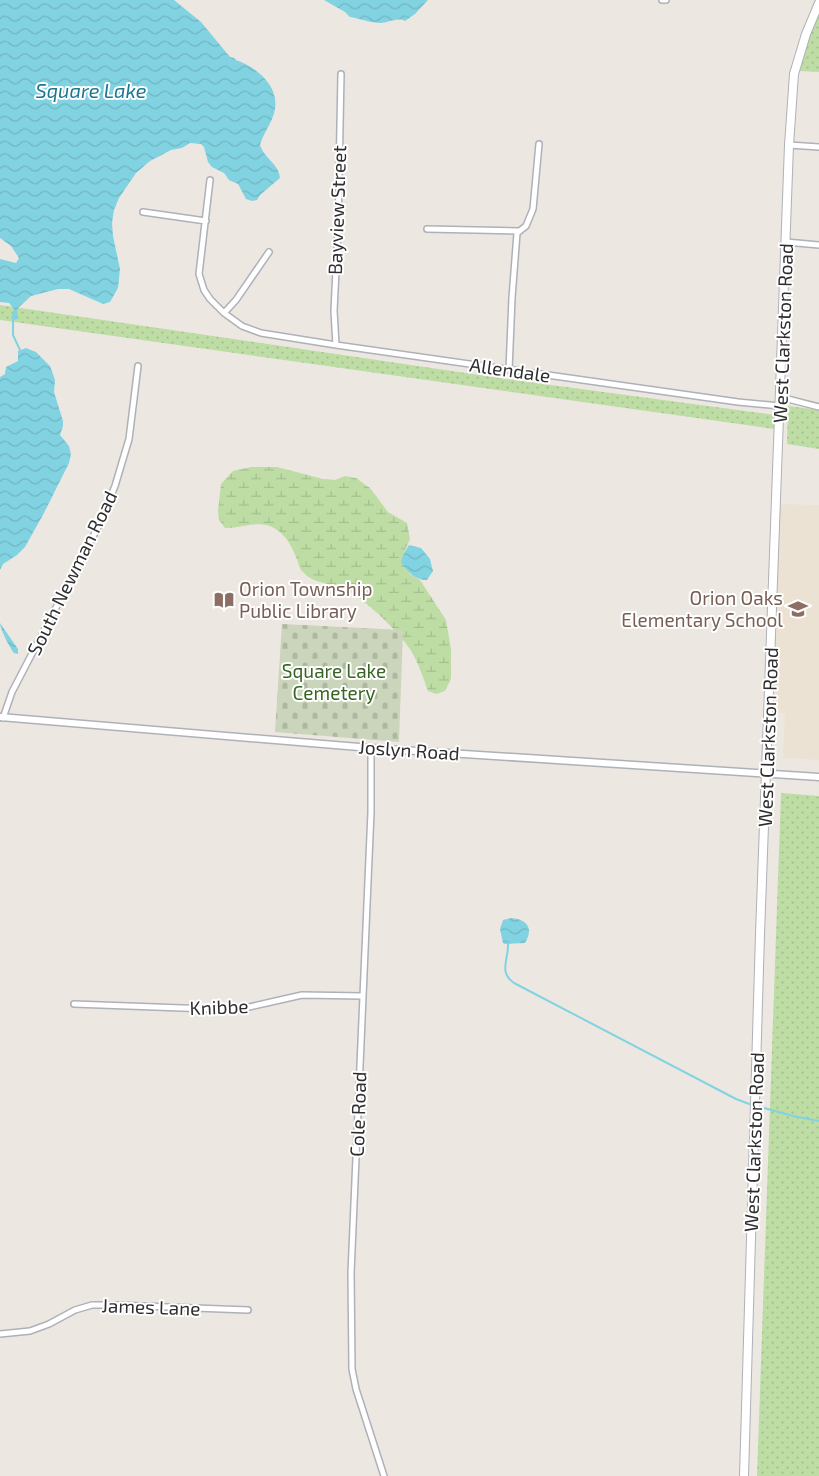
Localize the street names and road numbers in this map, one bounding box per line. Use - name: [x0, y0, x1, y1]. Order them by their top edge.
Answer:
- street label: Bayview Street: [323, 145, 350, 275]
- street label: West Clarkston Road: [768, 243, 797, 423]
- street label: Allendale: [468, 352, 552, 387]
- street label: South Newman Road: [22, 487, 121, 659]
- street label: West Clarkston Road: [753, 647, 782, 827]
- street label: Joslyn Road: [358, 734, 460, 765]
- street label: Knibbe: [189, 994, 249, 1019]
- street label: West Clarkston Road: [739, 1052, 768, 1232]
- street label: Cole Road: [345, 1071, 370, 1157]
- street label: James Lane: [101, 1293, 201, 1320]

